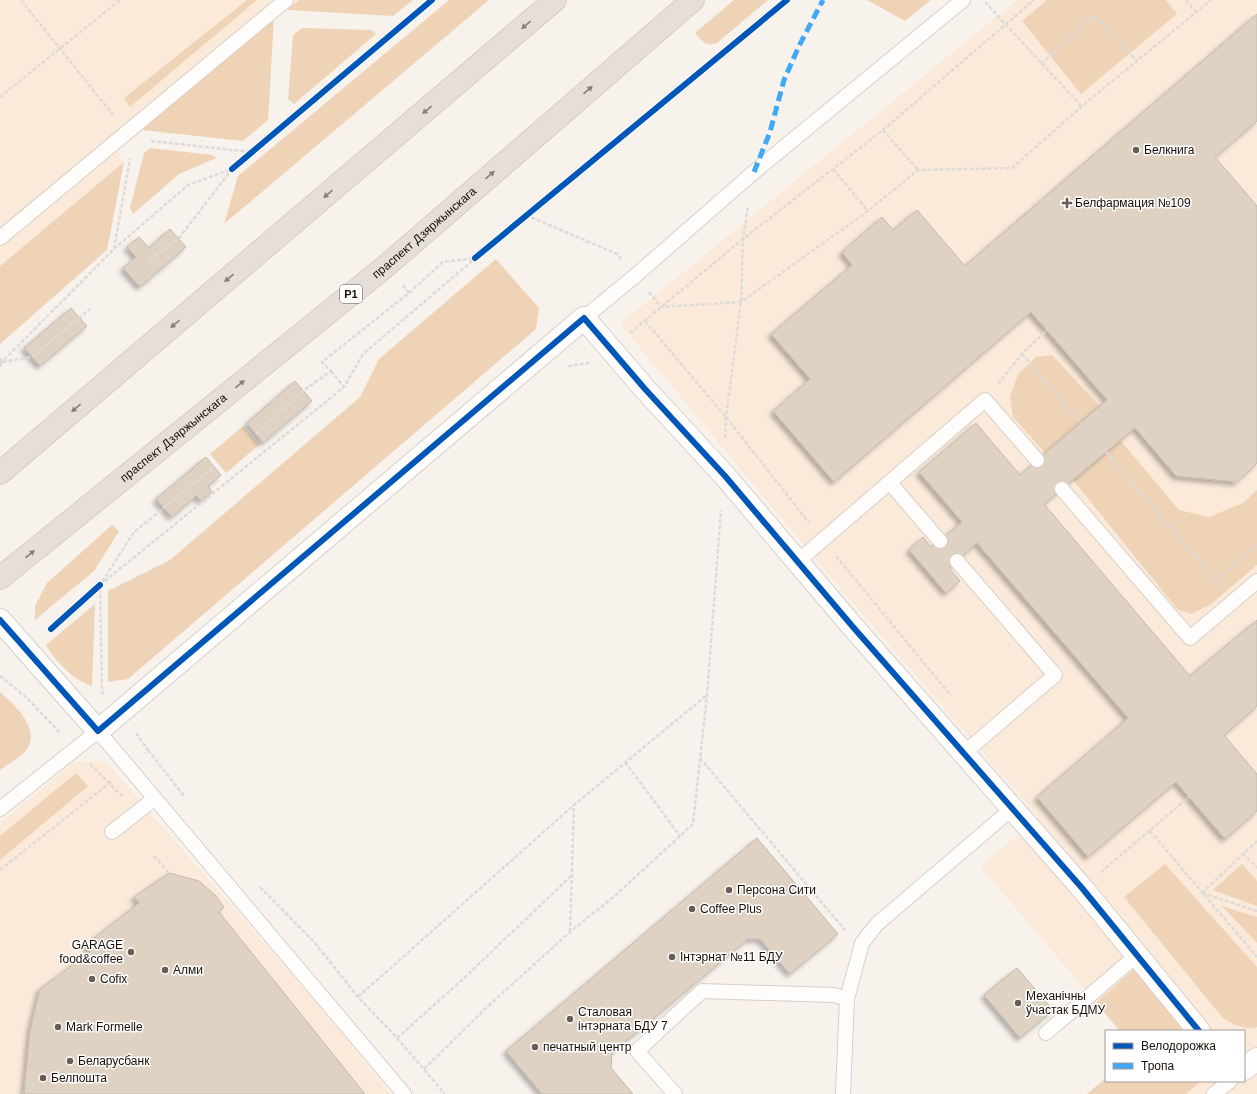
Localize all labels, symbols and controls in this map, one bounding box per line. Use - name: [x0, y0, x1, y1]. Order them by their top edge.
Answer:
- one-way arrow: [520, 21, 531, 30]
- one-way arrow: [583, 85, 594, 94]
- one-way arrow: [421, 105, 432, 114]
- place label: Белкнига: [1144, 143, 1195, 157]
- marker: Белкнига: [1131, 145, 1141, 155]
- one-way arrow: [485, 170, 495, 179]
- street label: праспект Дзяржынскага: [369, 184, 479, 281]
- one-way arrow: [322, 189, 333, 198]
- place label: Белфармация №109: [1075, 196, 1191, 210]
- marker: Белфармация №109: [1062, 198, 1072, 208]
- one-way arrow: [224, 274, 234, 283]
- road number: Р1: [340, 285, 362, 303]
- one-way arrow: [170, 319, 181, 328]
- one-way arrow: [235, 380, 246, 388]
- street label: праспект Дзяржынскага: [117, 390, 230, 485]
- one-way arrow: [71, 404, 82, 413]
- one-way arrow: [25, 549, 36, 558]
- place label: Персона Сити: [737, 883, 816, 897]
- marker: Персона Сити: [724, 885, 734, 895]
- place label: Coffee Plus: [700, 902, 762, 916]
- marker: Coffee Plus: [687, 904, 697, 914]
- place label: GARAGE food&coffee: [59, 938, 123, 966]
- marker: GARAGE food&coffee: [126, 947, 136, 957]
- place label: Інтэрнат №11 БДУ: [680, 950, 783, 964]
- marker: Інтэрнат №11 БДУ: [667, 952, 677, 962]
- place label: Алми: [173, 963, 203, 977]
- marker: Алми: [160, 965, 170, 975]
- place label: Cofix: [100, 972, 127, 986]
- marker: Cofix: [87, 974, 97, 984]
- place label: Механічны ўчастак БДМУ: [1026, 989, 1106, 1017]
- marker: Механічны ўчастак БДМУ: [1013, 998, 1023, 1008]
- place label: Сталовая інтэрната БДУ 7: [578, 1005, 668, 1033]
- marker: Сталовая інтэрната БДУ 7: [565, 1014, 575, 1024]
- place label: Mark Formelle: [66, 1020, 143, 1034]
- marker: Mark Formelle: [53, 1022, 63, 1032]
- legend: [1105, 1030, 1245, 1082]
- text: Велодорожка: [1141, 1039, 1216, 1053]
- place label: печатный центр: [543, 1040, 632, 1054]
- marker: печатный центр: [530, 1042, 540, 1052]
- place label: Беларусбанк: [78, 1054, 150, 1068]
- marker: Беларусбанк: [65, 1056, 75, 1066]
- text: Тропа: [1141, 1059, 1175, 1073]
- place label: Белпошта: [51, 1071, 107, 1085]
- marker: Белпошта: [38, 1073, 48, 1083]

